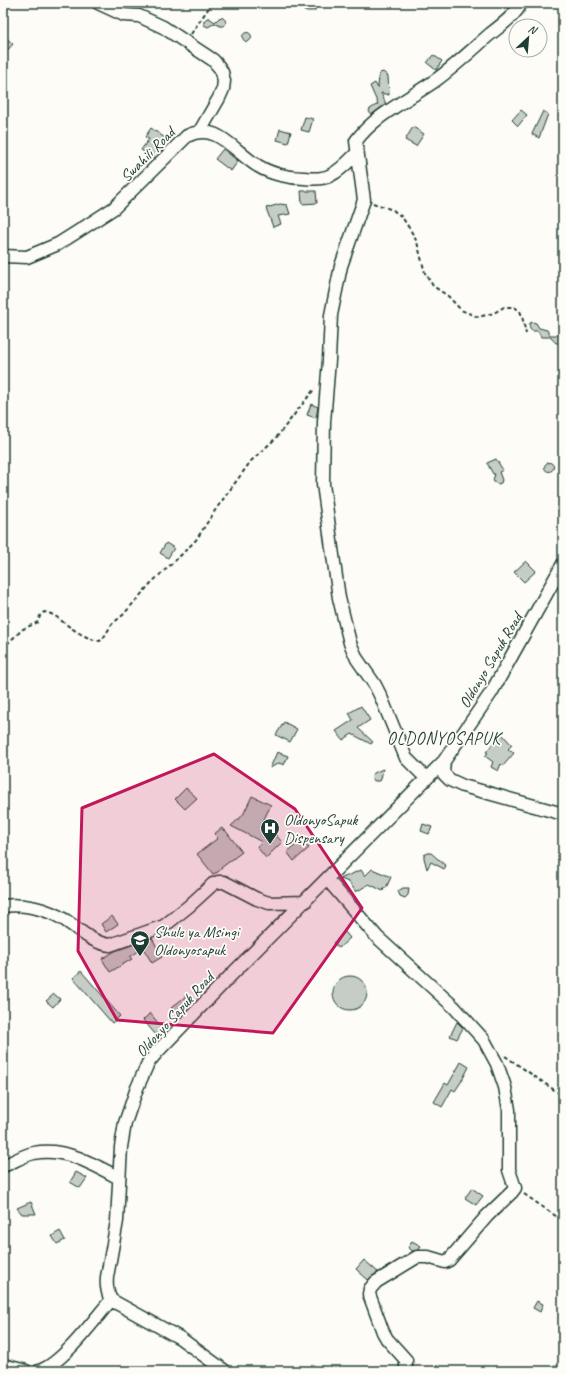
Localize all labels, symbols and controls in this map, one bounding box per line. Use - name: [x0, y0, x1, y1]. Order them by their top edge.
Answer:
- north arrow: [508, 18, 548, 58]
- text: N: [526, 21, 540, 38]
- street label: Swahili Road: [116, 121, 181, 186]
- street label: Oldonyo Sapuk Road: [455, 607, 529, 712]
- district label: OLDONYOSAPUK: [387, 728, 503, 749]
- place label: OldonyoSapuk Dispensary: [284, 810, 359, 848]
- hospital icon: OldonyoSapuk Dispensary: [259, 817, 281, 845]
- place label: Shule ya Msingi Oldonyosapuk: [154, 922, 241, 960]
- school or university icon: Shule ya Msingi Oldonyosapuk: [129, 929, 151, 957]
- street label: Oldonyo Sapuk Road: [131, 966, 220, 1061]

